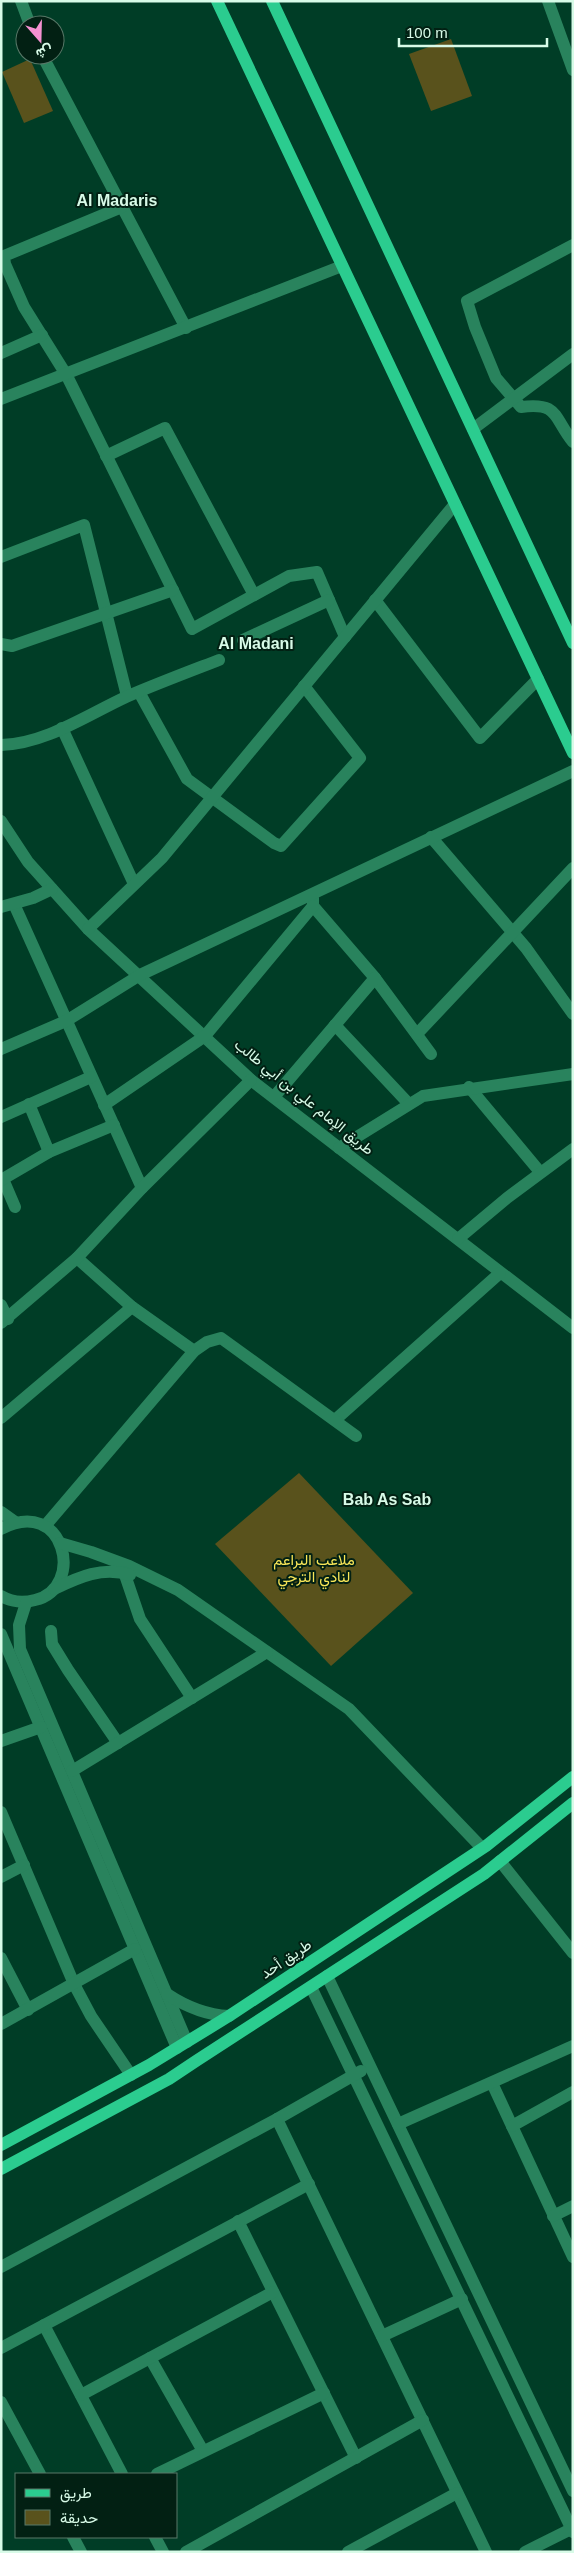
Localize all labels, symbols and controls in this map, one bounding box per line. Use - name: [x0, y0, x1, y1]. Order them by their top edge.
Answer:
- north arrow: [15, 15, 65, 65]
- scale bar: [399, 15, 546, 47]
- text: 100 m: [406, 24, 448, 41]
- text: ش: [33, 41, 55, 63]
- district label: Al Madaris: [77, 192, 158, 209]
- district label: Al Madani: [218, 635, 294, 652]
- street label: طريق الإمام علي بن أبي طالب: [228, 1035, 377, 1162]
- district label: Bab As Sab: [343, 1491, 431, 1508]
- park label: ملاعب البراعم لنادي الترجي: [273, 1551, 355, 1590]
- street label: طريق أحد: [257, 1935, 316, 1983]
- legend: [15, 2473, 178, 2538]
- text: طريق: [60, 2484, 92, 2503]
- text: حديقة: [60, 2509, 98, 2527]

